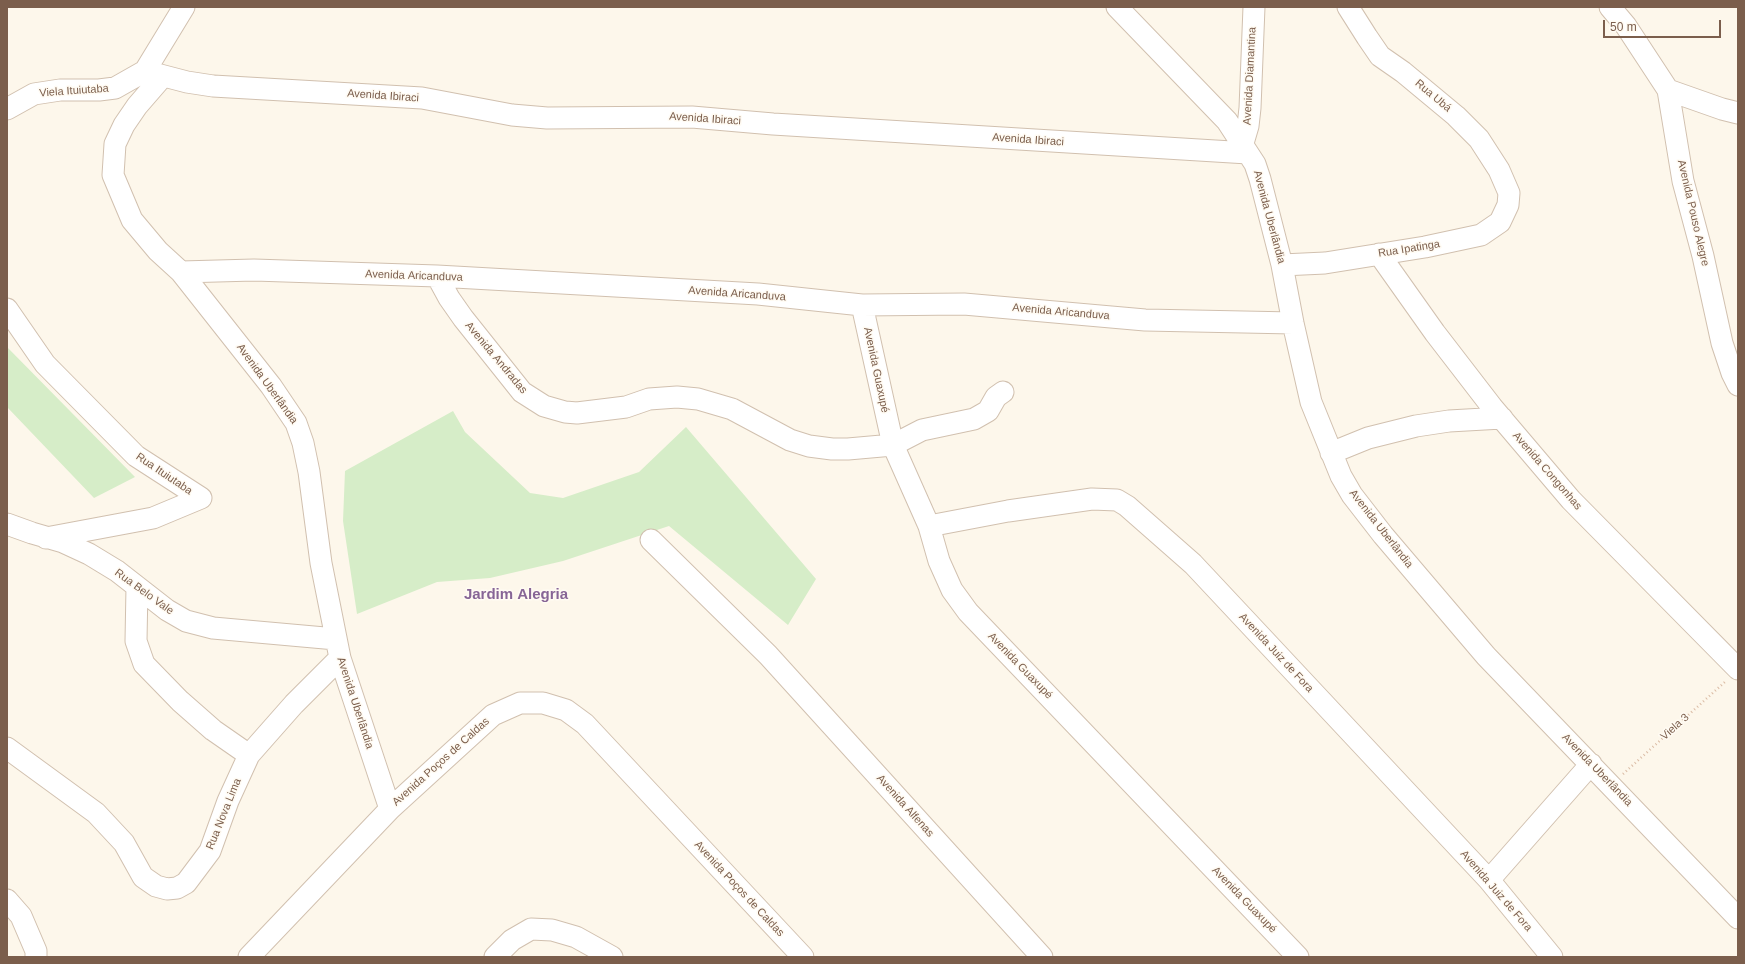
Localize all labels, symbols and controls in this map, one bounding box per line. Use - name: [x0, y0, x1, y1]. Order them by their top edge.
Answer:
- scale bar: [1605, 12, 1723, 38]
- text: 50 m: [1610, 20, 1637, 34]
- street label: Avenida Diamantina: [1241, 27, 1259, 125]
- street label: Rua Ubá: [1412, 77, 1454, 115]
- street label: Viela Ituiutaba: [39, 82, 109, 100]
- street label: Avenida Ibiraci: [347, 87, 419, 105]
- street label: Avenida Ibiraci: [669, 110, 741, 128]
- street label: Avenida Ibiraci: [992, 131, 1064, 149]
- street label: Avenida Pouso Alegre: [1674, 159, 1712, 267]
- street label: Avenida Uberlândia: [1250, 169, 1288, 265]
- street label: Rua Ipatinga: [1377, 238, 1441, 260]
- street label: Avenida Aricanduva: [365, 268, 463, 284]
- street label: Avenida Aricanduva: [688, 284, 786, 304]
- street label: Avenida Aricanduva: [1012, 301, 1110, 323]
- street label: Avenida Andradas: [462, 319, 530, 397]
- street label: Avenida Guaxupé: [860, 326, 892, 414]
- street label: Avenida Uberlândia: [234, 341, 300, 427]
- street label: Avenida Congonhas: [1510, 429, 1584, 513]
- street label: Rua Ituiutaba: [133, 450, 195, 498]
- street label: Avenida Uberlândia: [1346, 487, 1416, 571]
- street label: Rua Belo Vale: [112, 566, 176, 618]
- district label: Jardim Alegria: [464, 586, 568, 604]
- street label: Avenida Juiz de Fora: [1236, 611, 1316, 695]
- street label: Avenida Guaxupé: [985, 630, 1055, 702]
- street label: Avenida Uberlândia: [334, 655, 376, 751]
- street label: Viela 3: [1658, 711, 1692, 743]
- street label: Avenida Poços de Caldas: [390, 715, 492, 809]
- street label: Avenida Uberlândia: [1559, 731, 1635, 809]
- street label: Avenida Alfenas: [874, 772, 936, 840]
- street label: Rua Nova Lima: [204, 776, 244, 852]
- street label: Avenida Poços de Caldas: [691, 839, 787, 939]
- street label: Avenida Juiz de Fora: [1457, 848, 1535, 934]
- street label: Avenida Guaxupé: [1209, 864, 1279, 936]

